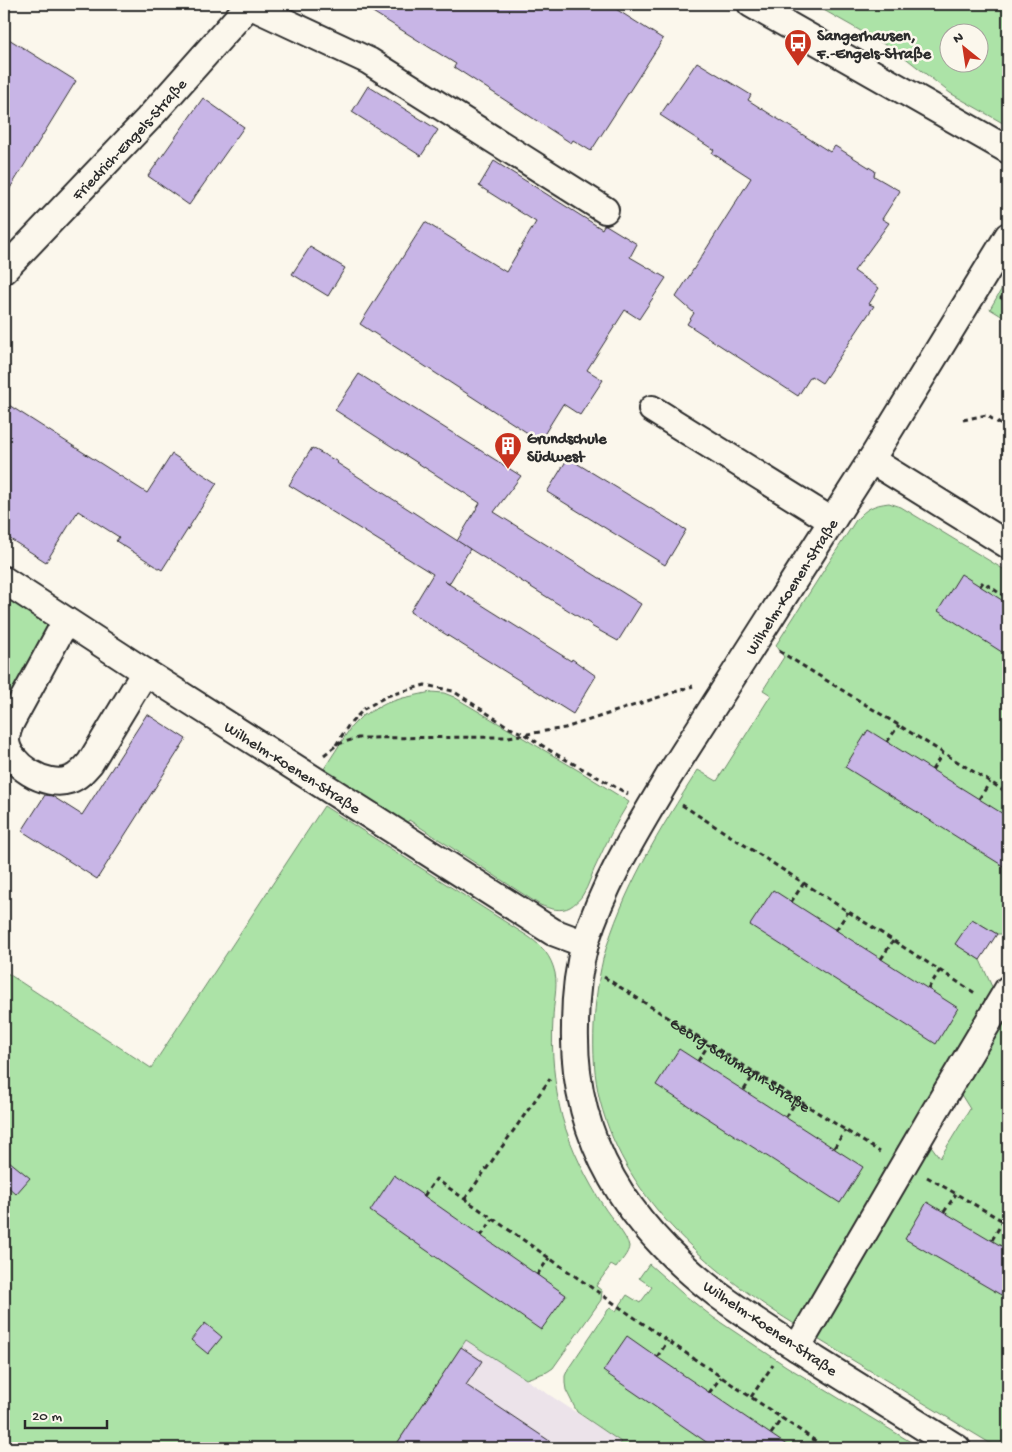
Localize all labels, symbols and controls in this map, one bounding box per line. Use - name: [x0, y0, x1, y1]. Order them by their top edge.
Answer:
- north arrow: [940, 22, 990, 72]
- bus stop icon: Sangerhausen, F.-Engels-Straße: [783, 28, 813, 67]
- place label: Sangerhausen, F.-Engels-Straße: [816, 28, 932, 65]
- text: N: [951, 29, 967, 49]
- street label: Friedrich-Engels-Straße: [69, 76, 193, 206]
- building icon: Grundschule Südwest: [493, 431, 523, 470]
- place label: Grundschule Südwest: [527, 431, 607, 468]
- street label: Wilhelm-Koenen-Straße: [743, 516, 844, 659]
- street label: Wilhelm-Koenen-Straße: [220, 719, 364, 820]
- street label: Georg-Schumann-Straße: [665, 1015, 813, 1119]
- street label: Wilhelm-Koenen-Straße: [698, 1278, 840, 1382]
- scale bar: [25, 1397, 108, 1429]
- text: 20 m: [32, 1408, 62, 1426]

